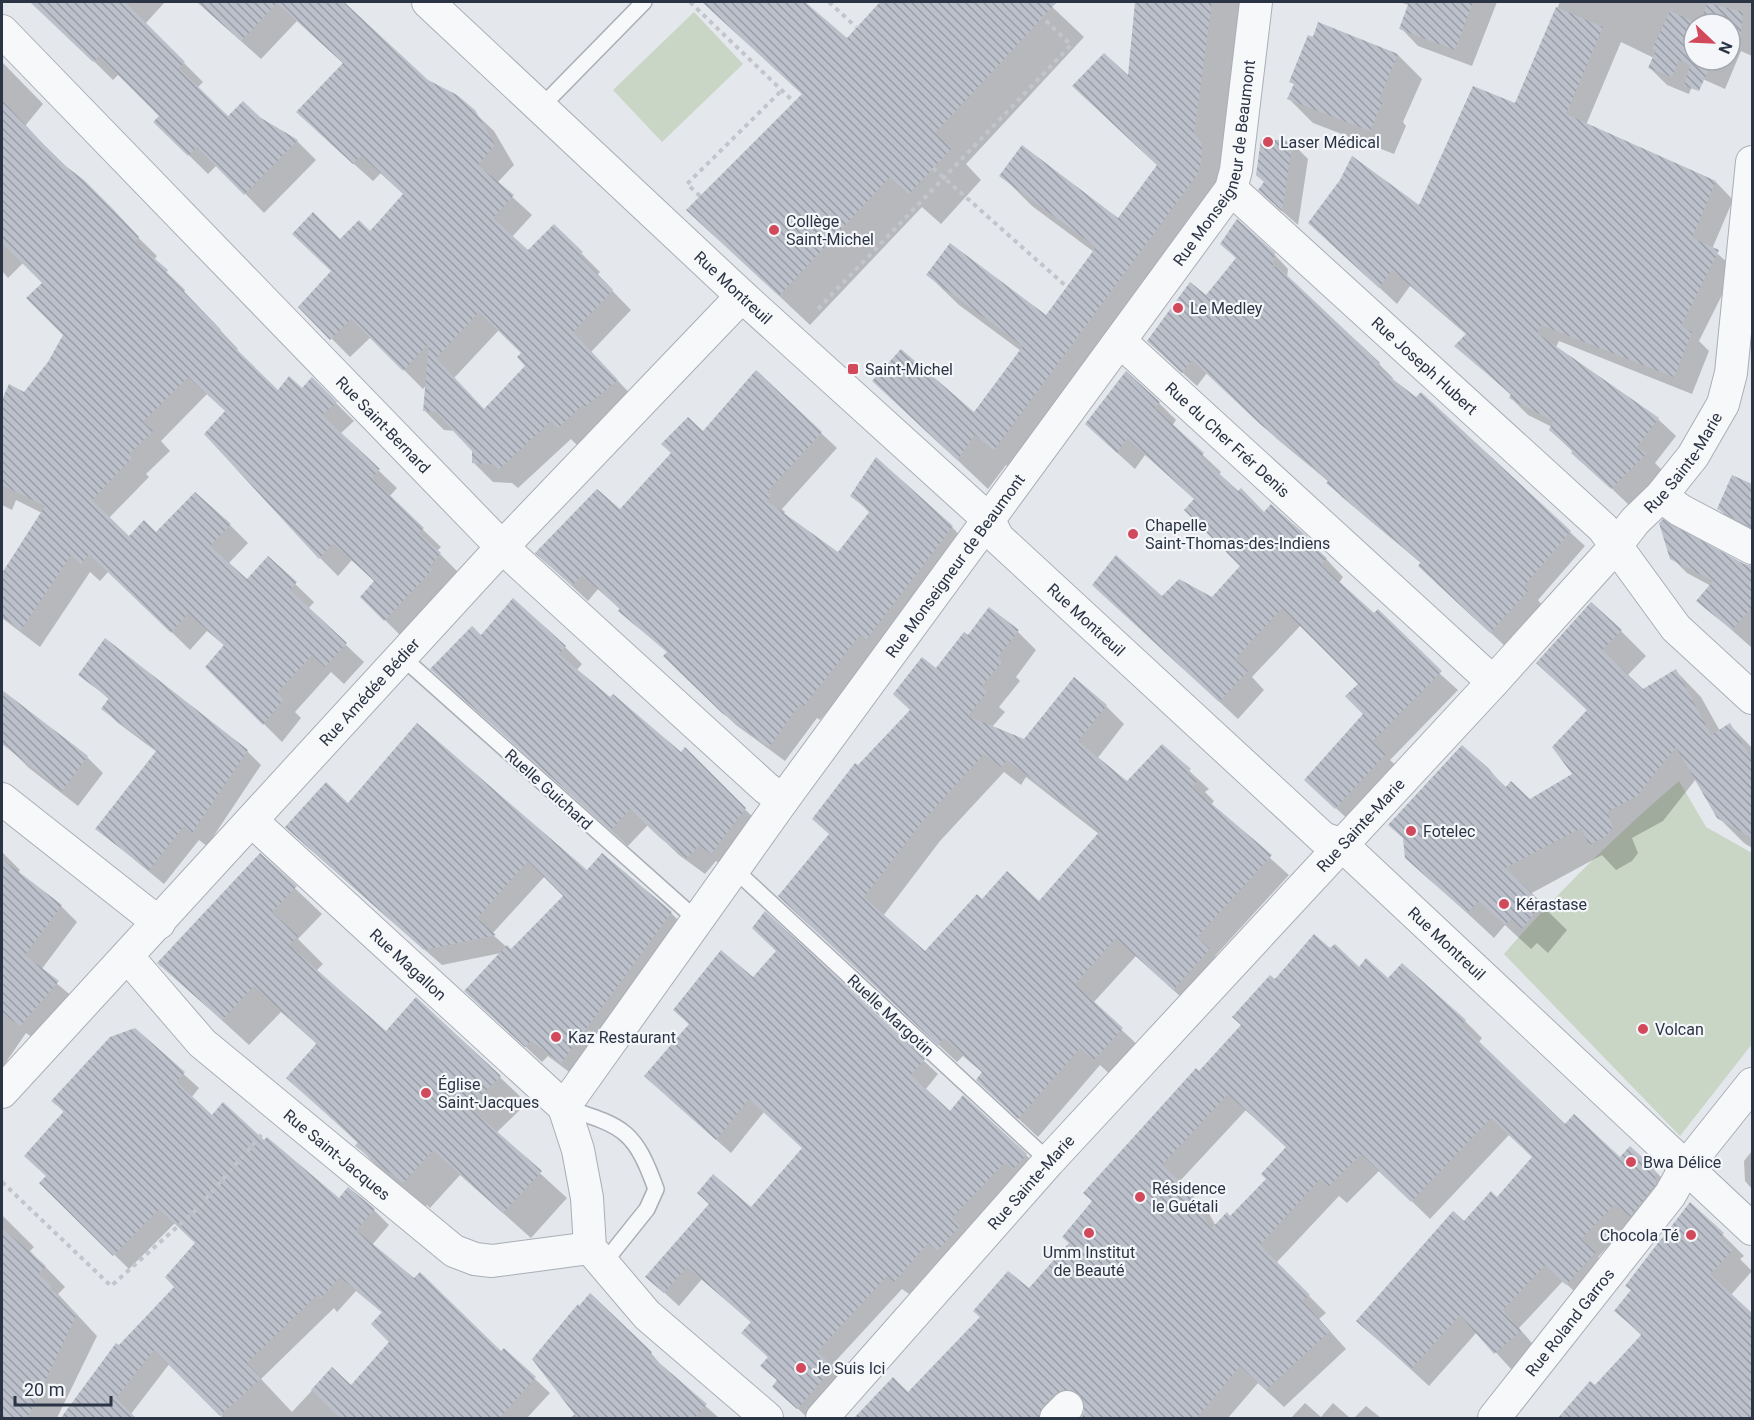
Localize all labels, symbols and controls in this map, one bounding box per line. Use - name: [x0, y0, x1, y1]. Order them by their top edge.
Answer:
- north arrow: [1682, 12, 1742, 72]
- text: N: [1714, 39, 1736, 57]
- street label: Rue Monseigneur de Beaumont: [1169, 59, 1259, 269]
- place label: Laser Médical: [1280, 133, 1380, 152]
- marker: Laser Médical: [1261, 135, 1275, 149]
- place label: Collège Saint-Michel: [786, 212, 874, 249]
- marker: Collège Saint-Michel: [767, 223, 781, 237]
- street label: Rue Montreuil: [690, 247, 776, 328]
- place label: Le Medley: [1190, 299, 1263, 318]
- marker: Le Medley: [1171, 301, 1185, 315]
- street label: Rue Joseph Hubert: [1368, 313, 1481, 419]
- place label: Saint-Michel: [865, 360, 953, 379]
- marker: Saint-Michel: [846, 362, 860, 376]
- street label: Rue Saint-Bernard: [332, 373, 434, 477]
- street label: Rue du Cher Frér Denis: [1161, 378, 1294, 501]
- street label: Rue Sainte-Marie: [1640, 409, 1726, 517]
- street label: Rue Monseigneur de Beaumont: [882, 470, 1029, 661]
- place label: Chapelle Saint-Thomas-des-Indiens: [1145, 516, 1330, 553]
- marker: Chapelle Saint-Thomas-des-Indiens: [1126, 527, 1140, 541]
- street label: Rue Montreuil: [1043, 580, 1129, 660]
- street label: Rue Amédée Bédier: [315, 634, 424, 750]
- street label: Ruelle Guichard: [501, 745, 596, 834]
- street label: Rue Sainte-Marie: [1313, 775, 1409, 876]
- place label: Fotelec: [1423, 822, 1475, 841]
- marker: Fotelec: [1404, 824, 1418, 838]
- place label: Kérastase: [1516, 895, 1587, 914]
- marker: Kérastase: [1497, 897, 1511, 911]
- street label: Rue Montreuil: [1404, 903, 1489, 984]
- street label: Rue Magallon: [366, 925, 450, 1004]
- street label: Ruelle Margotin: [843, 970, 938, 1060]
- place label: Volcan: [1655, 1020, 1704, 1039]
- marker: Volcan: [1636, 1022, 1650, 1036]
- place label: Kaz Restaurant: [568, 1028, 676, 1047]
- marker: Kaz Restaurant: [549, 1030, 563, 1044]
- place label: Église Saint-Jacques: [438, 1075, 539, 1112]
- marker: Église Saint-Jacques: [419, 1086, 433, 1100]
- street label: Rue Saint-Jacques: [280, 1105, 394, 1204]
- street label: Rue Sainte-Marie: [984, 1131, 1078, 1234]
- place label: Bwa Délice: [1643, 1153, 1721, 1172]
- marker: Bwa Délice: [1624, 1155, 1638, 1169]
- place label: Résidence le Guétali: [1152, 1179, 1226, 1216]
- marker: Résidence le Guétali: [1133, 1190, 1147, 1204]
- marker: Umm Institut de Beauté: [1082, 1226, 1096, 1240]
- place label: Chocola Té: [1600, 1226, 1679, 1245]
- marker: Chocola Té: [1684, 1228, 1698, 1242]
- place label: Umm Institut de Beauté: [1043, 1243, 1135, 1280]
- street label: Rue Roland Garros: [1522, 1265, 1618, 1380]
- place label: Je Suis Ici: [813, 1359, 885, 1378]
- marker: Je Suis Ici: [794, 1361, 808, 1375]
- scale bar: [15, 1369, 111, 1407]
- text: 20 m: [24, 1379, 64, 1400]

